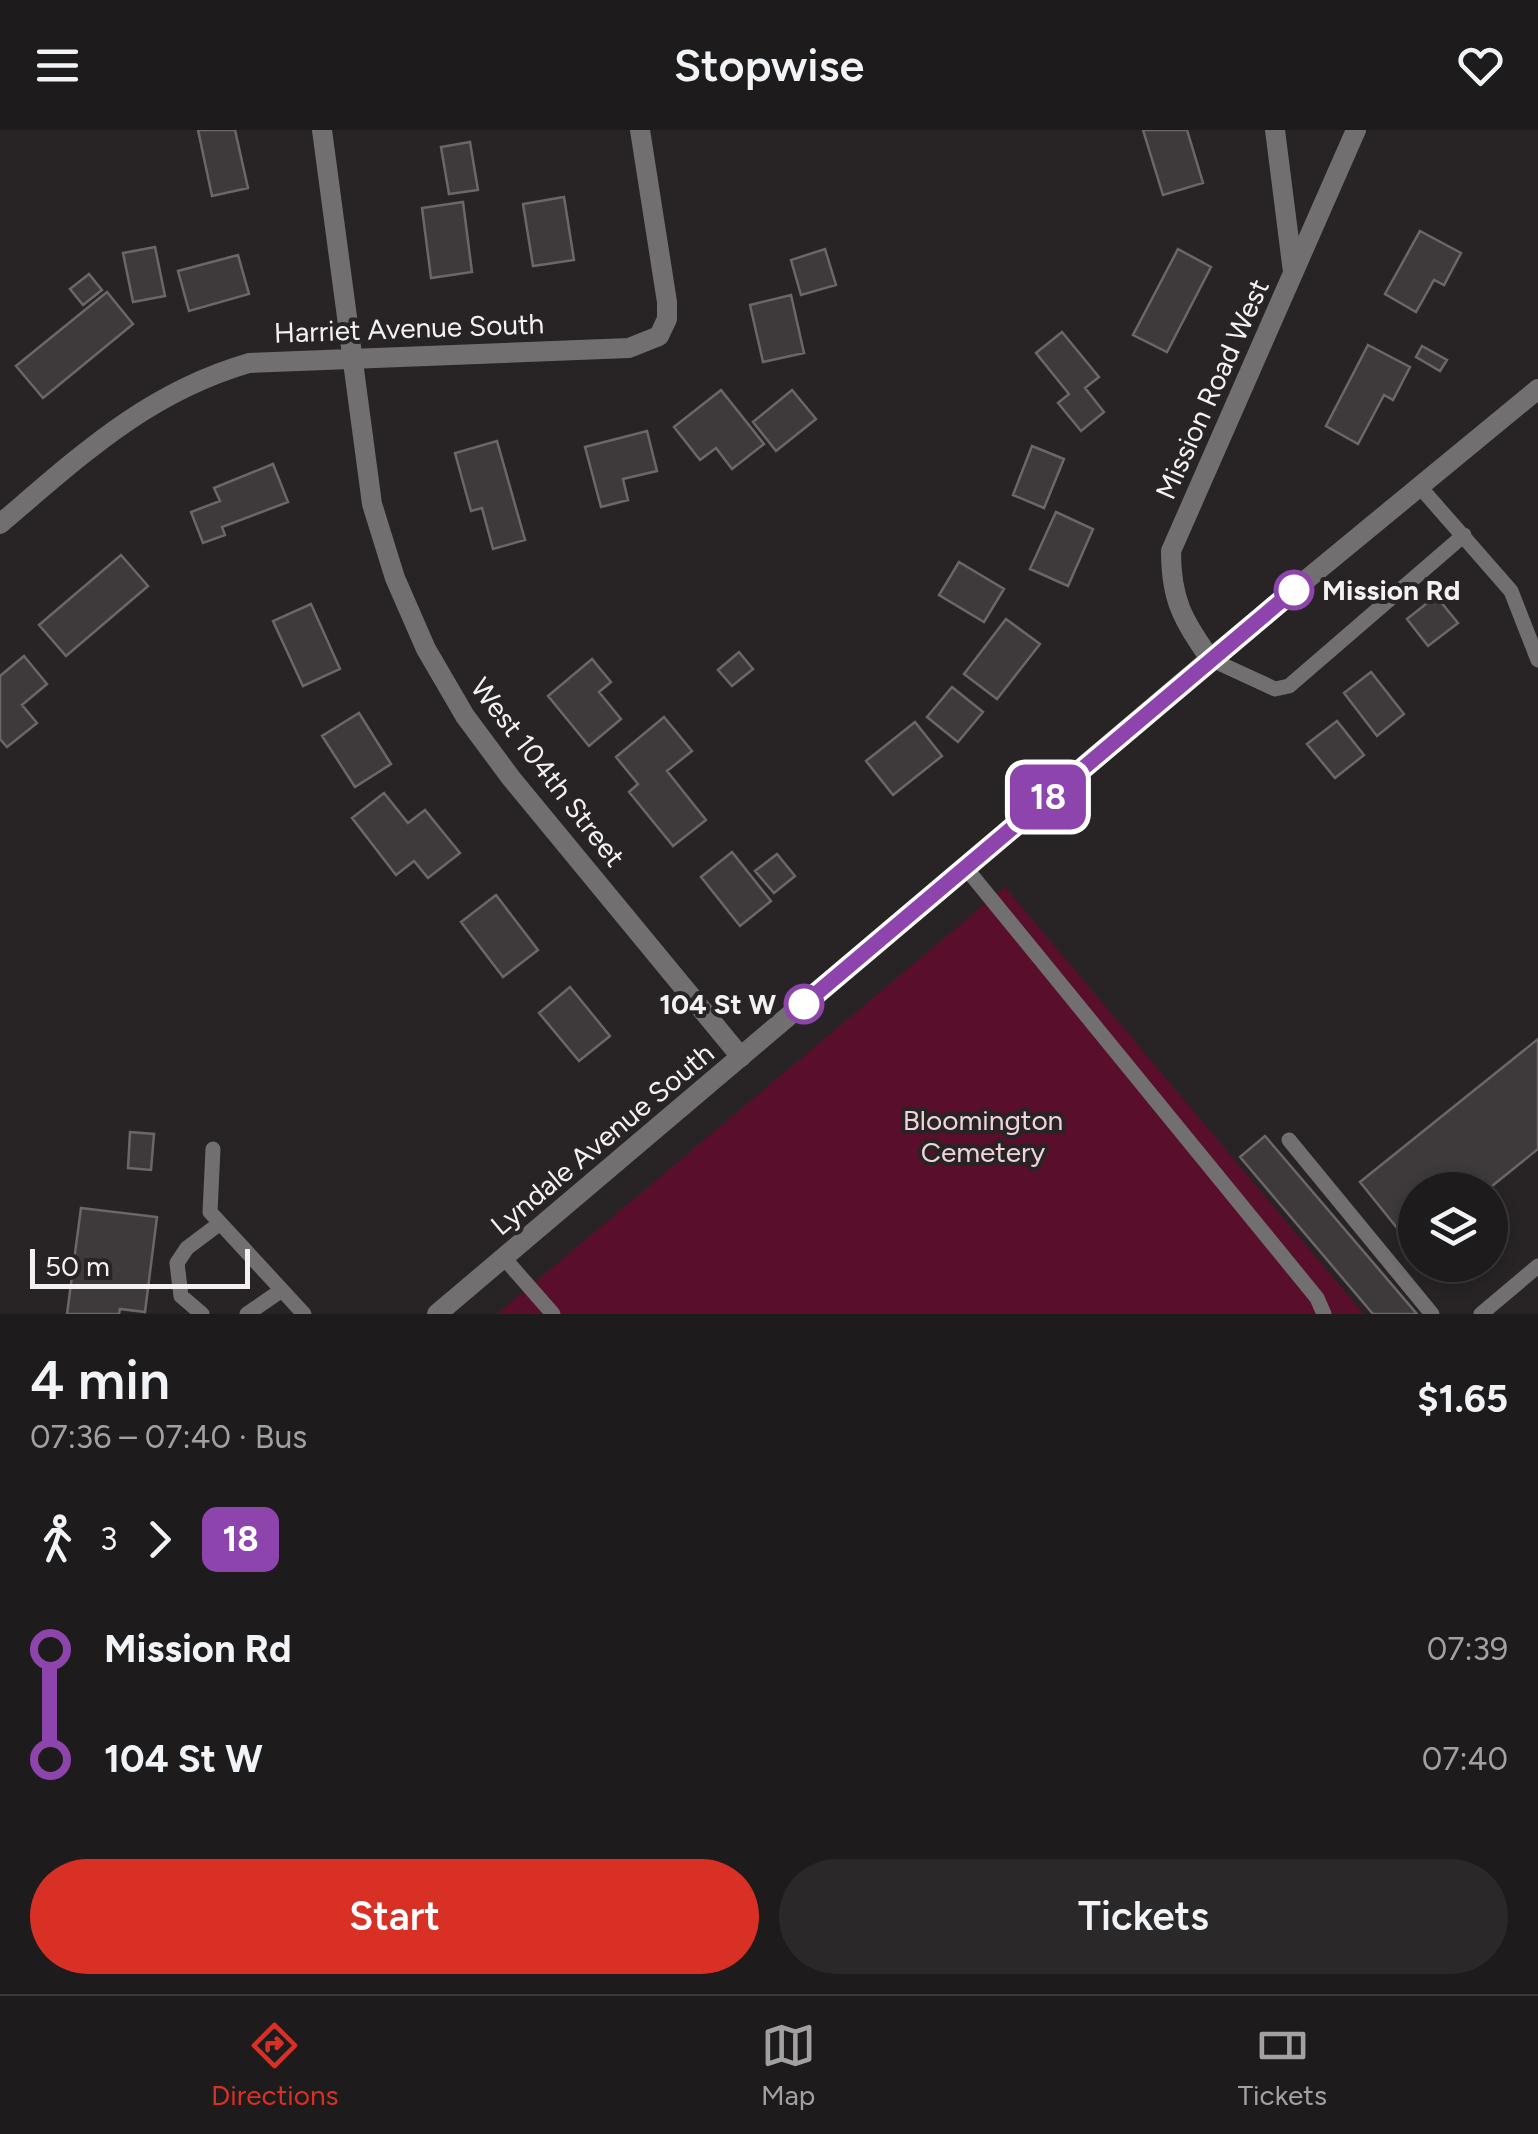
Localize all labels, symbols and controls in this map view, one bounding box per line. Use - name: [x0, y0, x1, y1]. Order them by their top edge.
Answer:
- icon: menu: [30, 38, 85, 93]
- text: Stopwise: [674, 38, 864, 92]
- icon: heart: [1453, 38, 1508, 93]
- street label: Mission Road West: [1148, 274, 1276, 504]
- street label: Harriet Avenue South: [273, 306, 545, 350]
- marker: Mission Rd: [1275, 571, 1313, 609]
- place label: Mission Rd: [1322, 573, 1460, 607]
- street label: West 104th Street: [464, 671, 632, 873]
- line badge: 18: [1003, 764, 1093, 830]
- text: 18: [1030, 776, 1066, 818]
- marker: 104 St W: [785, 985, 823, 1023]
- place label: 104 St W: [659, 987, 776, 1021]
- street label: Lyndale Avenue South: [484, 1036, 720, 1242]
- park label: Bloomington Cemetery: [903, 1103, 1063, 1169]
- map controls: [1398, 1172, 1508, 1282]
- button: layers: [1398, 1172, 1508, 1282]
- scale bar: [30, 1244, 250, 1288]
- text: 50 m: [45, 1249, 110, 1283]
- text: 4 min: [30, 1347, 170, 1413]
- text: $1.65: [1417, 1376, 1508, 1422]
- text: 07:36 – 07:40 · Bus: [30, 1418, 307, 1456]
- icon: walk: [30, 1512, 85, 1567]
- icon: forward: [132, 1512, 187, 1567]
- text: 18: [222, 1518, 259, 1560]
- text: 3: [100, 1520, 117, 1558]
- text: Mission Rd: [104, 1626, 292, 1672]
- text: 07:39: [1427, 1630, 1508, 1668]
- text: 104 St W: [104, 1736, 263, 1782]
- text: 07:40: [1422, 1740, 1508, 1778]
- button: Start: [30, 1859, 759, 1974]
- button: Tickets: [779, 1859, 1508, 1974]
- tab: Directions: [211, 2018, 339, 2112]
- tab: Map: [761, 2018, 816, 2112]
- tab: Tickets: [1238, 2018, 1327, 2112]

